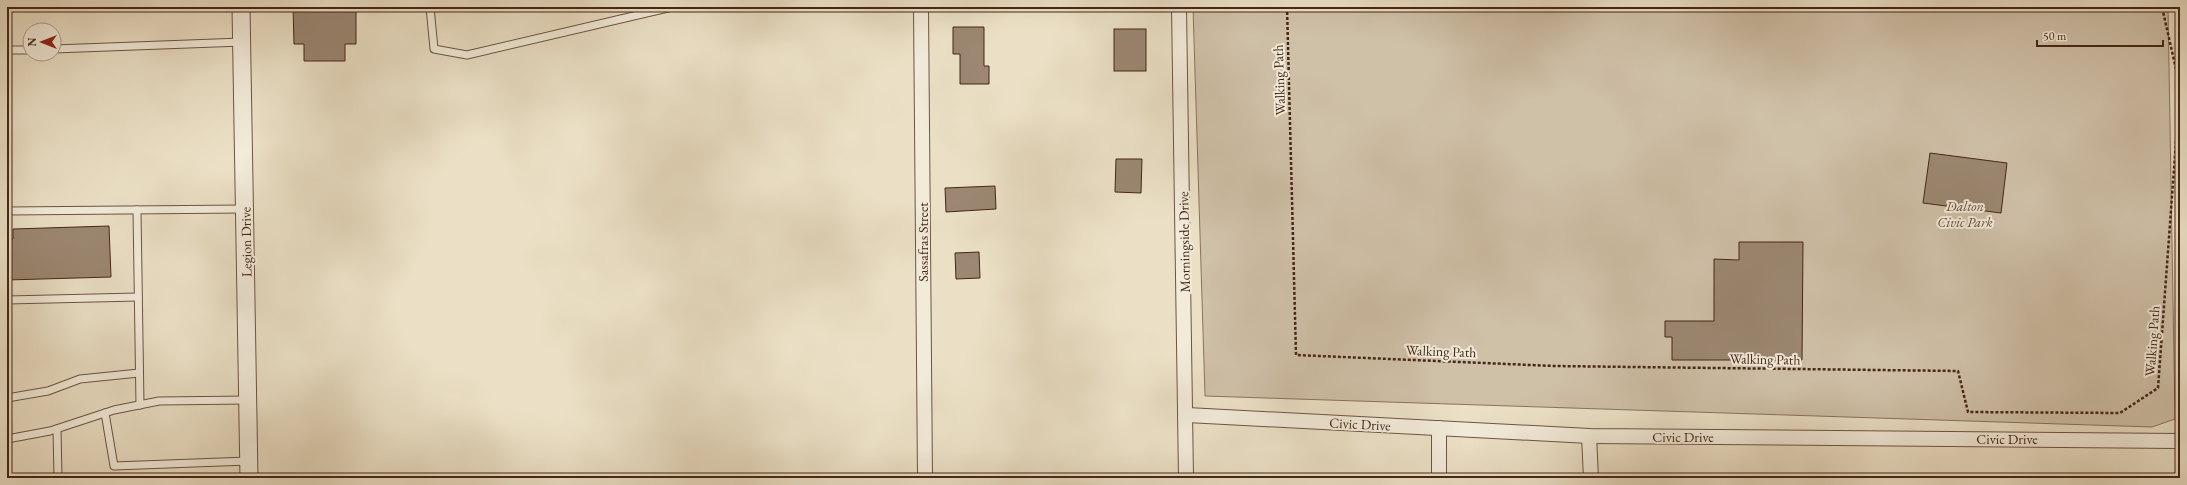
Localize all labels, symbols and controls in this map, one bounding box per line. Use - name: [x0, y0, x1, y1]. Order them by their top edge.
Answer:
- north arrow: [22, 22, 62, 62]
- scale bar: [2037, 22, 2163, 48]
- text: 50 m: [2043, 28, 2067, 44]
- text: N: [25, 37, 39, 46]
- street label: Walking Path: [1269, 44, 1289, 116]
- street label: Morningside Drive: [1174, 191, 1194, 293]
- park label: Dalton Civic Park: [1937, 197, 1993, 231]
- street label: Sassafras Street: [914, 202, 932, 282]
- street label: Legion Drive: [236, 206, 256, 277]
- street label: Walking Path: [2141, 305, 2163, 377]
- street label: Walking Path: [1405, 341, 1477, 361]
- street label: Walking Path: [1729, 349, 1801, 369]
- street label: Civic Drive: [1329, 413, 1392, 435]
- street label: Civic Drive: [1652, 428, 1714, 446]
- street label: Civic Drive: [1976, 430, 2038, 448]

